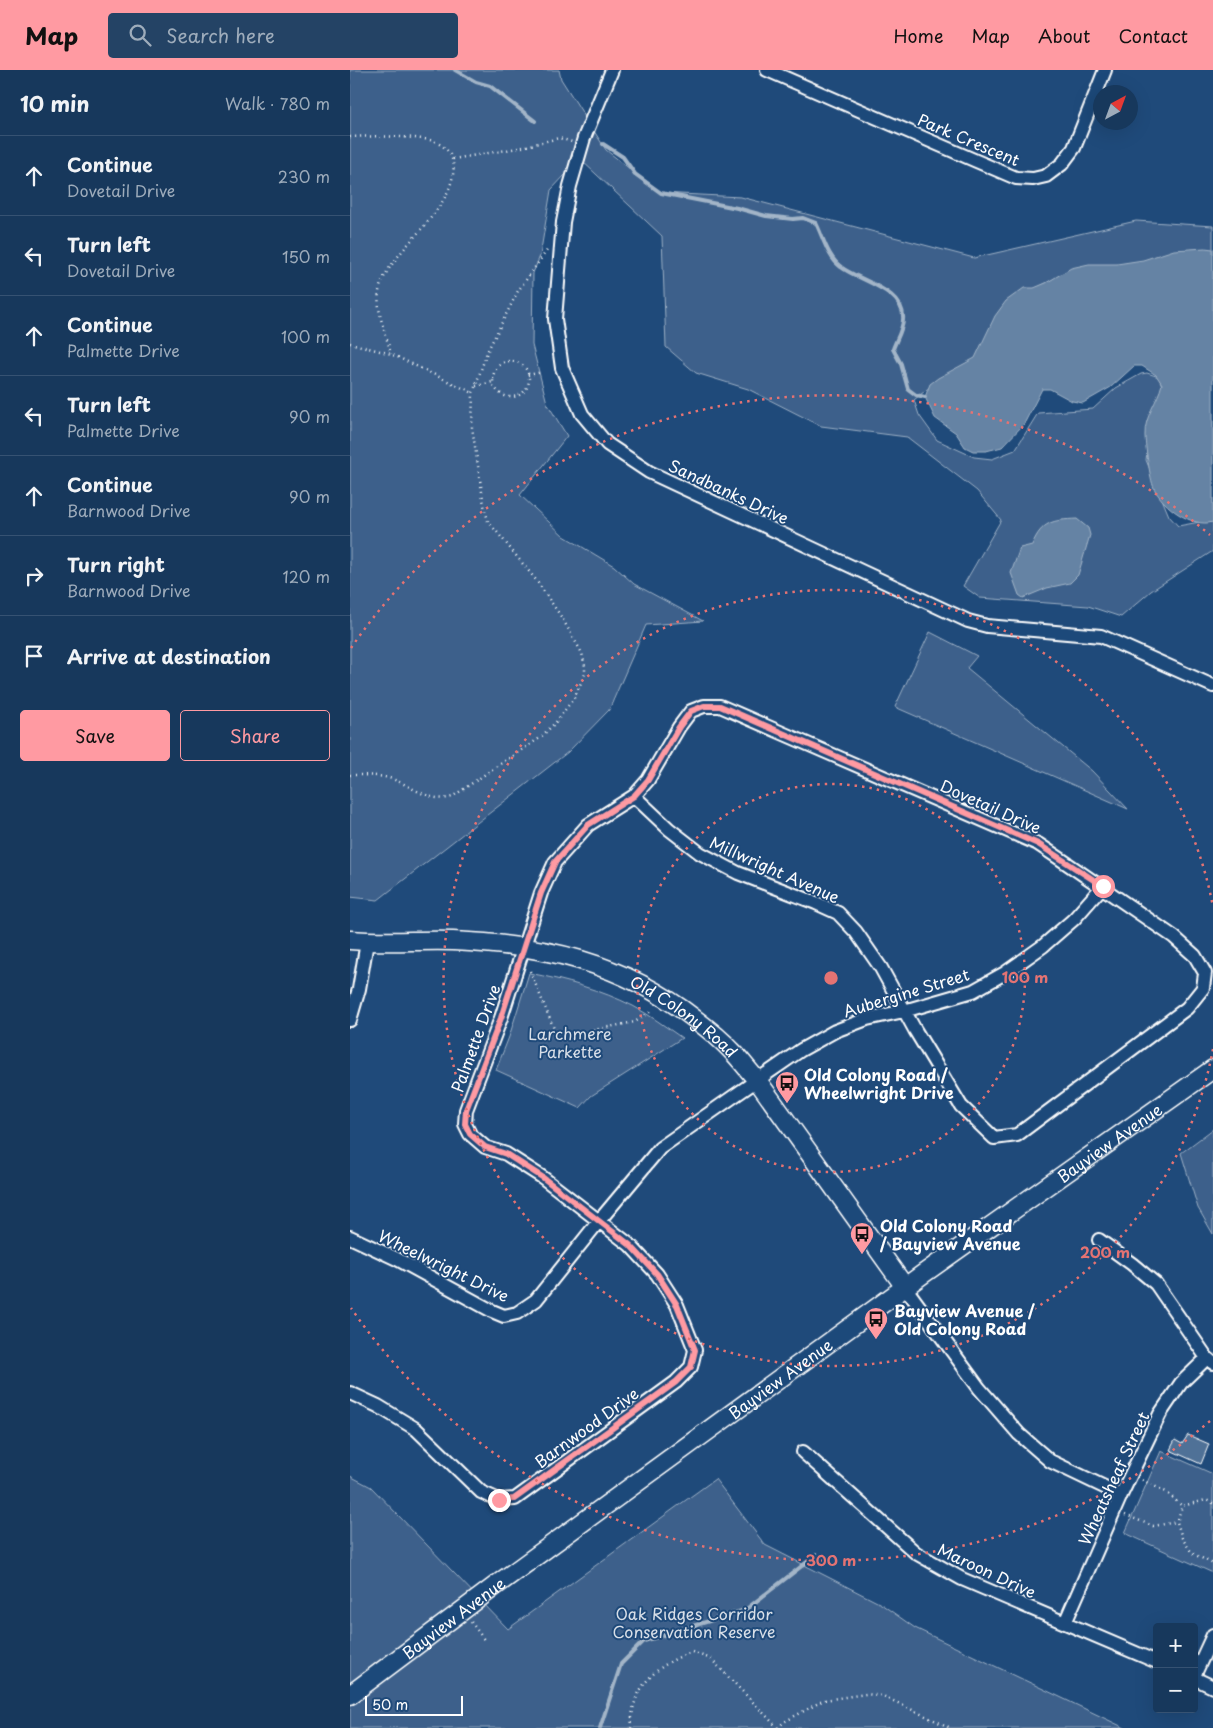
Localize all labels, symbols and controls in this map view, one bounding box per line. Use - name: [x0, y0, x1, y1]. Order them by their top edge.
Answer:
- search box: [108, 13, 458, 58]
- text: Map: [25, 17, 78, 53]
- icon: search: [126, 21, 154, 49]
- text: Search here: [166, 21, 275, 49]
- text: Home: [893, 22, 943, 49]
- text: Map: [971, 22, 1010, 49]
- text: About: [1038, 22, 1090, 49]
- text: Contact: [1118, 22, 1188, 49]
- north arrow: [1093, 85, 1138, 130]
- text: 10 min: [20, 87, 90, 119]
- text: Walk · 780 m: [225, 91, 330, 115]
- street label: Park Crescent: [914, 107, 1024, 171]
- text: Continue: [67, 150, 153, 178]
- icon: ahead: [20, 162, 48, 190]
- text: 230 m: [278, 164, 330, 188]
- text: Dovetail Drive: [67, 178, 175, 202]
- text: Turn left: [67, 230, 151, 258]
- icon: left: [20, 242, 48, 270]
- text: 150 m: [282, 244, 330, 268]
- text: Dovetail Drive: [67, 258, 175, 282]
- text: Continue: [67, 310, 153, 338]
- icon: ahead: [20, 322, 48, 350]
- text: 100 m: [281, 324, 330, 348]
- text: Palmette Drive: [67, 338, 180, 362]
- text: Turn left: [67, 390, 151, 418]
- icon: left: [20, 402, 48, 430]
- text: 90 m: [289, 404, 330, 428]
- text: Palmette Drive: [67, 418, 180, 442]
- street label: Sandbanks Drive: [665, 453, 793, 529]
- text: Continue: [67, 470, 153, 498]
- icon: ahead: [20, 482, 48, 510]
- text: 90 m: [289, 484, 330, 508]
- text: Barnwood Drive: [67, 498, 191, 522]
- text: Turn right: [67, 550, 165, 578]
- icon: right: [20, 562, 48, 590]
- text: 120 m: [283, 564, 330, 588]
- text: Barnwood Drive: [67, 578, 191, 602]
- icon: arrive: [20, 642, 48, 670]
- text: Arrive at destination: [67, 642, 271, 670]
- button: Save: [20, 710, 170, 761]
- button: Share: [180, 710, 330, 761]
- street label: Dovetail Drive: [937, 773, 1045, 839]
- street label: Millwright Avenue: [706, 830, 844, 908]
- route start: [1092, 875, 1115, 898]
- street label: Aubergine Street: [840, 961, 972, 1023]
- text: 100 m: [1002, 965, 1048, 988]
- street label: Old Colony Road: [626, 969, 744, 1062]
- centre of rings: [822, 969, 840, 987]
- street label: Palmette Drive: [444, 981, 506, 1095]
- park label: Larchmere Parkette: [528, 1021, 612, 1063]
- place label: Old Colony Road / Wheelwright Drive: [804, 1062, 954, 1104]
- bus stop icon: Old Colony Road / Wheelwright Drive: [774, 1070, 800, 1104]
- street label: Bayview Avenue: [1052, 1097, 1167, 1188]
- place label: Old Colony Road / Bayview Avenue: [879, 1213, 1021, 1255]
- bus stop icon: Old Colony Road / Bayview Avenue: [849, 1221, 875, 1255]
- street label: Wheelwright Drive: [374, 1223, 514, 1307]
- text: 200 m: [1080, 1240, 1130, 1263]
- place label: Bayview Avenue / Old Colony Road: [894, 1298, 1035, 1340]
- bus stop icon: Bayview Avenue / Old Colony Road: [863, 1306, 889, 1340]
- street label: Bayview Avenue: [723, 1332, 837, 1424]
- street label: Barnwood Drive: [529, 1381, 643, 1473]
- street label: Wheatsheaf Street: [1071, 1407, 1155, 1549]
- route end: [488, 1489, 511, 1512]
- street label: Maroon Drive: [934, 1537, 1040, 1603]
- text: 300 m: [806, 1548, 856, 1571]
- street label: Bayview Avenue: [396, 1571, 510, 1664]
- park label: Oak Ridges Corridor Conservation Reserve: [612, 1601, 776, 1643]
- map controls: [1153, 1623, 1198, 1713]
- button: +: [1153, 1623, 1198, 1668]
- button: −: [1153, 1668, 1198, 1713]
- scale bar: [365, 1693, 462, 1716]
- text: 50 m: [372, 1694, 408, 1715]

